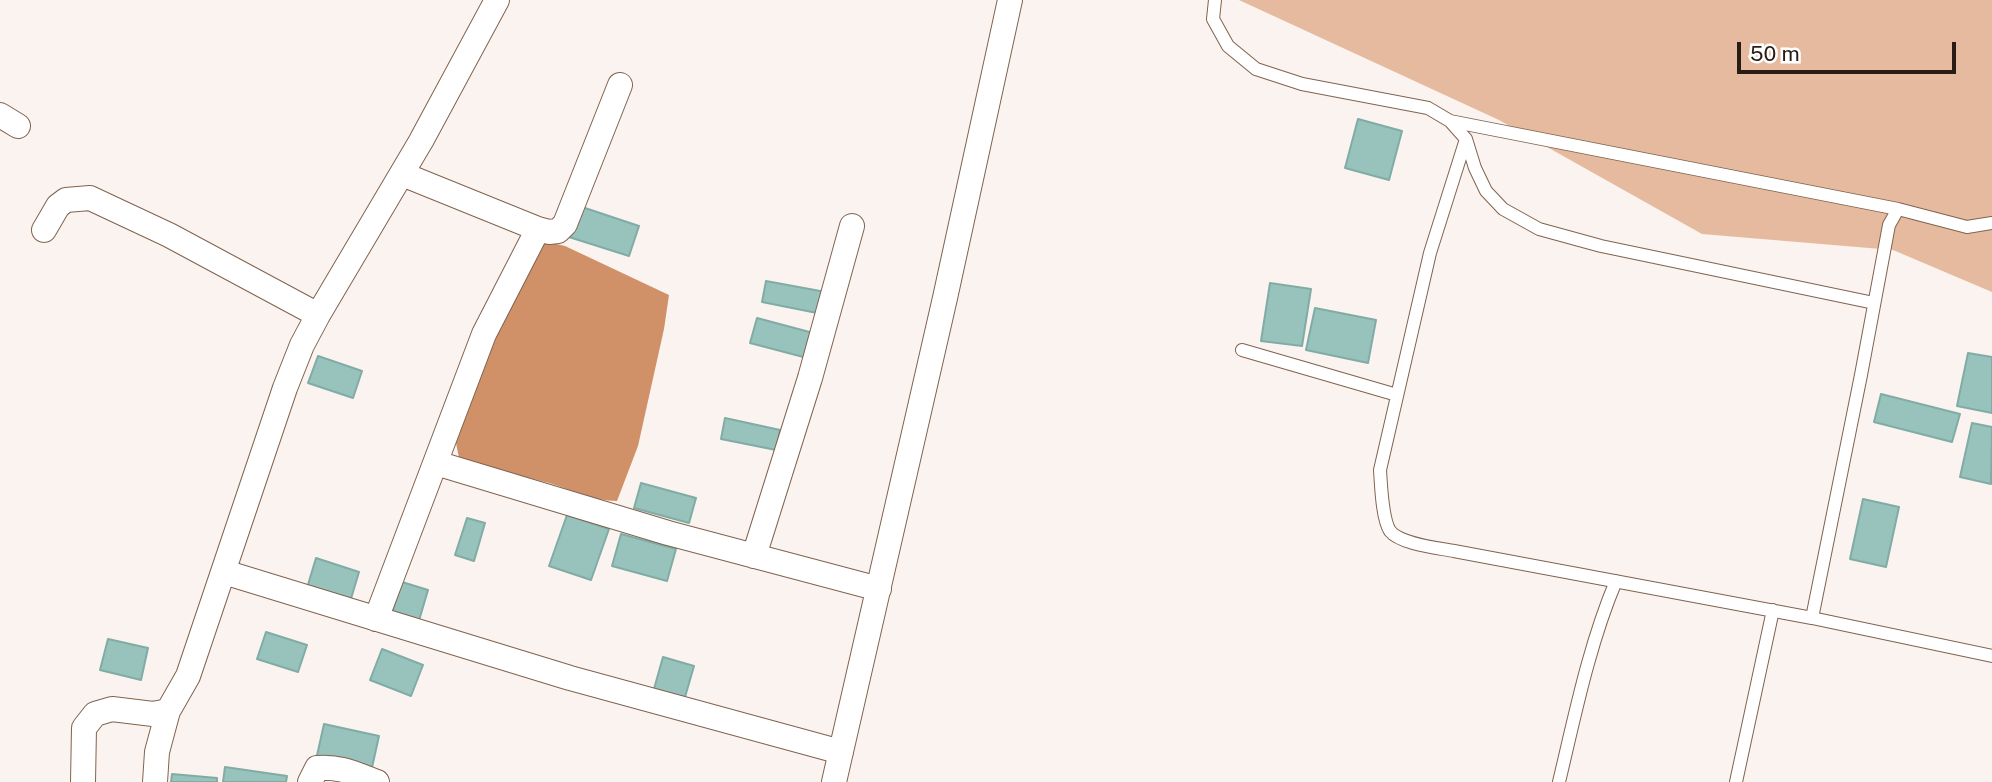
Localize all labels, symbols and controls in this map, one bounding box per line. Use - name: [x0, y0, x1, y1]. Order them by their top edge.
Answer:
- scale bar: [1740, 28, 1959, 72]
- text: 50 m: [1750, 41, 1800, 66]

